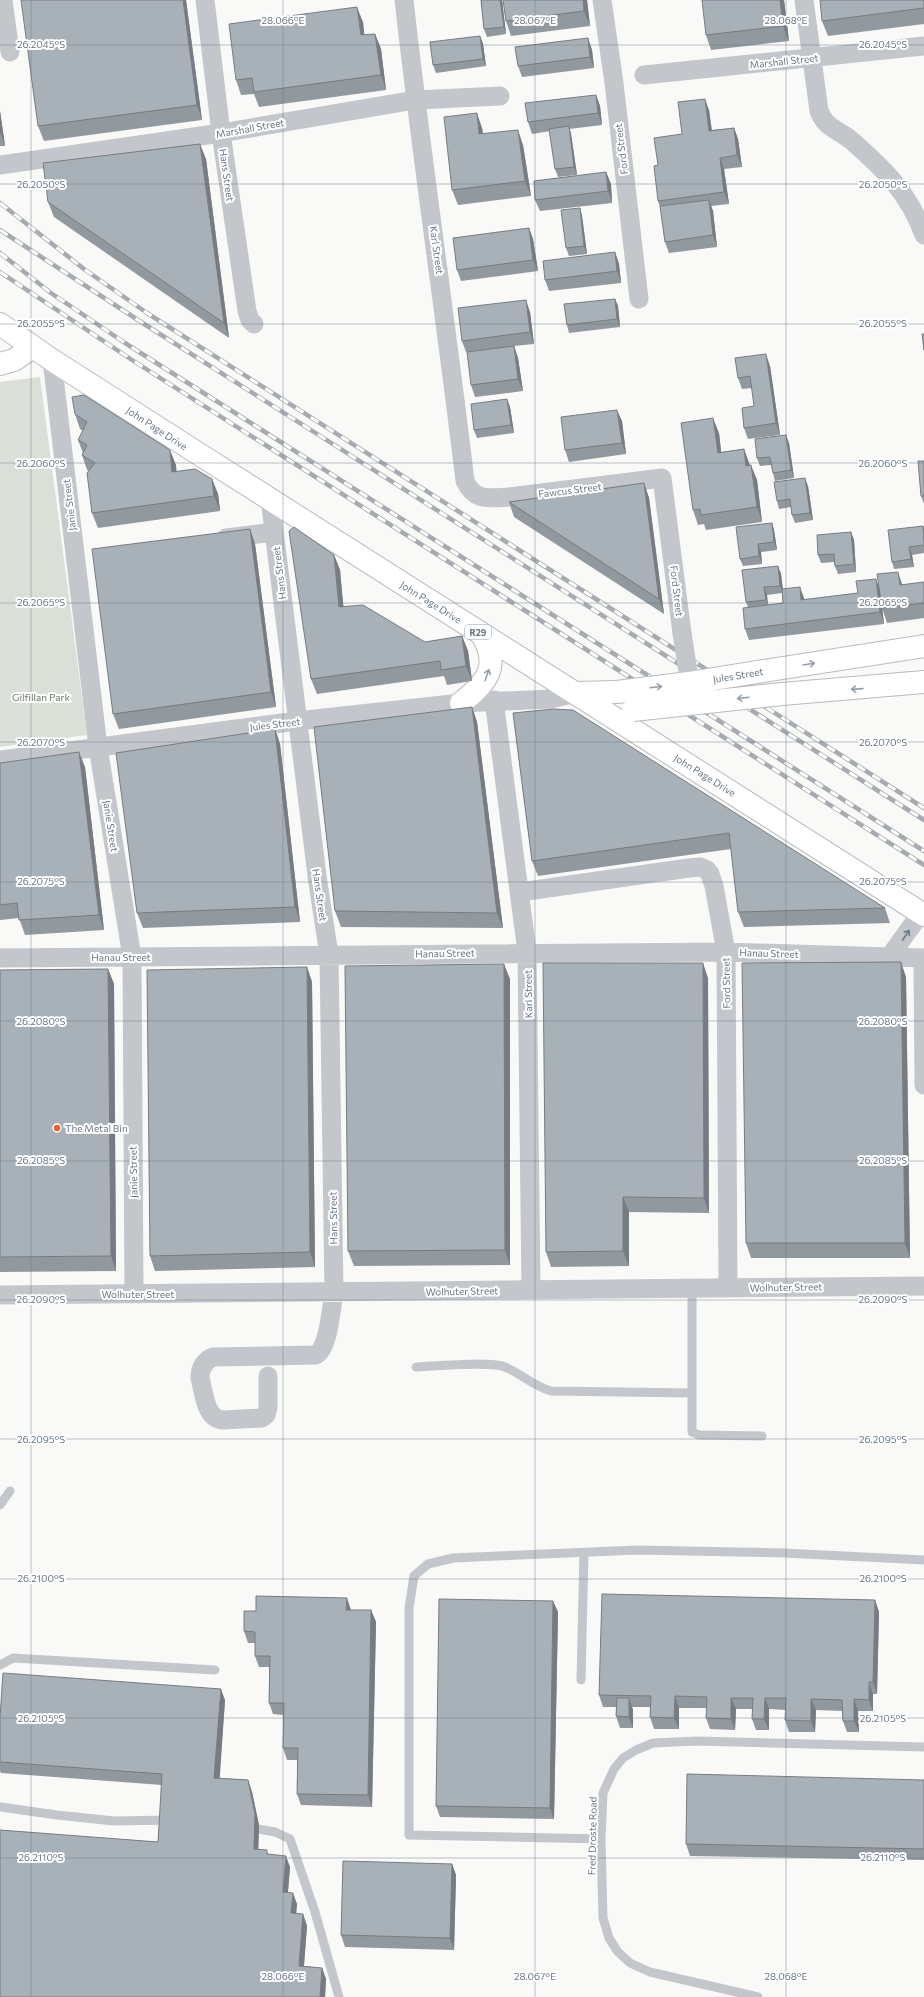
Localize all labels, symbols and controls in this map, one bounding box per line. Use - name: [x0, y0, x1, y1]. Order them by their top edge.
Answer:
- text: 28.066°E: [262, 14, 305, 26]
- text: 28.067°E: [514, 14, 556, 26]
- text: 28.068°E: [765, 14, 808, 26]
- text: 26.2045°S: [17, 38, 65, 50]
- text: 26.2045°S: [859, 38, 907, 50]
- street label: Marshall Street: [749, 51, 819, 71]
- street label: Marshall Street: [215, 116, 285, 140]
- street label: Ford Street: [612, 123, 630, 175]
- street label: Hans Street: [217, 148, 237, 202]
- text: 26.2050°S: [17, 178, 65, 190]
- text: 26.2050°S: [859, 178, 907, 190]
- street label: Karl Street: [428, 225, 446, 275]
- text: 26.2055°S: [17, 317, 65, 329]
- text: 26.2055°S: [859, 317, 907, 329]
- street label: John Page Drive: [124, 404, 190, 452]
- text: 26.2060°S: [17, 457, 66, 469]
- text: 26.2060°S: [859, 457, 908, 469]
- street label: Janie Street: [60, 479, 78, 531]
- street label: Fawcus Street: [538, 480, 602, 500]
- street label: Hans Street: [270, 546, 288, 600]
- street label: Ford Street: [668, 565, 686, 617]
- street label: John Page Drive: [398, 578, 464, 626]
- text: 26.2065°S: [17, 596, 65, 608]
- text: 26.2065°S: [859, 596, 907, 608]
- road number: R29: [465, 625, 491, 639]
- one-way arrow: [802, 660, 815, 668]
- street label: Jules Street: [712, 665, 764, 685]
- one-way arrow: [484, 668, 491, 681]
- one-way arrow: [649, 684, 662, 691]
- one-way arrow: [851, 685, 864, 692]
- park label: Gilfillan Park: [12, 691, 70, 703]
- one-way arrow: [737, 695, 750, 702]
- street label: Jules Street: [249, 715, 301, 733]
- text: 26.2070°S: [17, 736, 65, 748]
- text: 26.2070°S: [859, 736, 907, 748]
- street label: John Page Drive: [672, 751, 738, 799]
- street label: Janie Street: [101, 799, 121, 853]
- street label: Hans Street: [310, 868, 330, 922]
- text: 26.2075°S: [17, 875, 65, 887]
- text: 26.2075°S: [859, 875, 907, 887]
- one-way arrow: [902, 930, 910, 941]
- street label: Hanau Street: [415, 946, 475, 960]
- street label: Hanau Street: [739, 946, 799, 960]
- street label: Hanau Street: [91, 951, 151, 963]
- street label: Ford Street: [720, 957, 732, 1009]
- street label: Karl Street: [522, 970, 534, 1018]
- text: 26.2080°S: [17, 1015, 66, 1027]
- text: 26.2080°S: [859, 1015, 908, 1027]
- place label: The Metal Bin: [65, 1122, 128, 1134]
- marker: The Metal Bin: [52, 1123, 62, 1133]
- street label: Janie Street: [127, 1146, 139, 1198]
- text: 26.2085°S: [17, 1154, 65, 1166]
- text: 26.2085°S: [859, 1154, 907, 1166]
- street label: Hans Street: [327, 1191, 339, 1245]
- street label: Wolhuter Street: [749, 1280, 823, 1294]
- street label: Wolhuter Street: [425, 1284, 499, 1298]
- street label: Wolhuter Street: [102, 1288, 174, 1300]
- text: 26.2090°S: [17, 1293, 66, 1305]
- text: 26.2090°S: [859, 1293, 908, 1305]
- text: 26.2095°S: [17, 1433, 65, 1445]
- text: 26.2095°S: [859, 1433, 907, 1445]
- text: 26.2100°S: [17, 1572, 65, 1584]
- text: 26.2100°S: [859, 1572, 907, 1584]
- text: 26.2105°S: [18, 1712, 64, 1724]
- text: 26.2105°S: [860, 1712, 906, 1724]
- street label: Fred Droste Road: [585, 1796, 599, 1875]
- text: 26.2110°S: [19, 1851, 64, 1863]
- text: 26.2110°S: [861, 1851, 906, 1863]
- text: 28.066°E: [262, 1970, 305, 1982]
- text: 28.067°E: [514, 1970, 556, 1982]
- text: 28.068°E: [765, 1970, 808, 1982]

